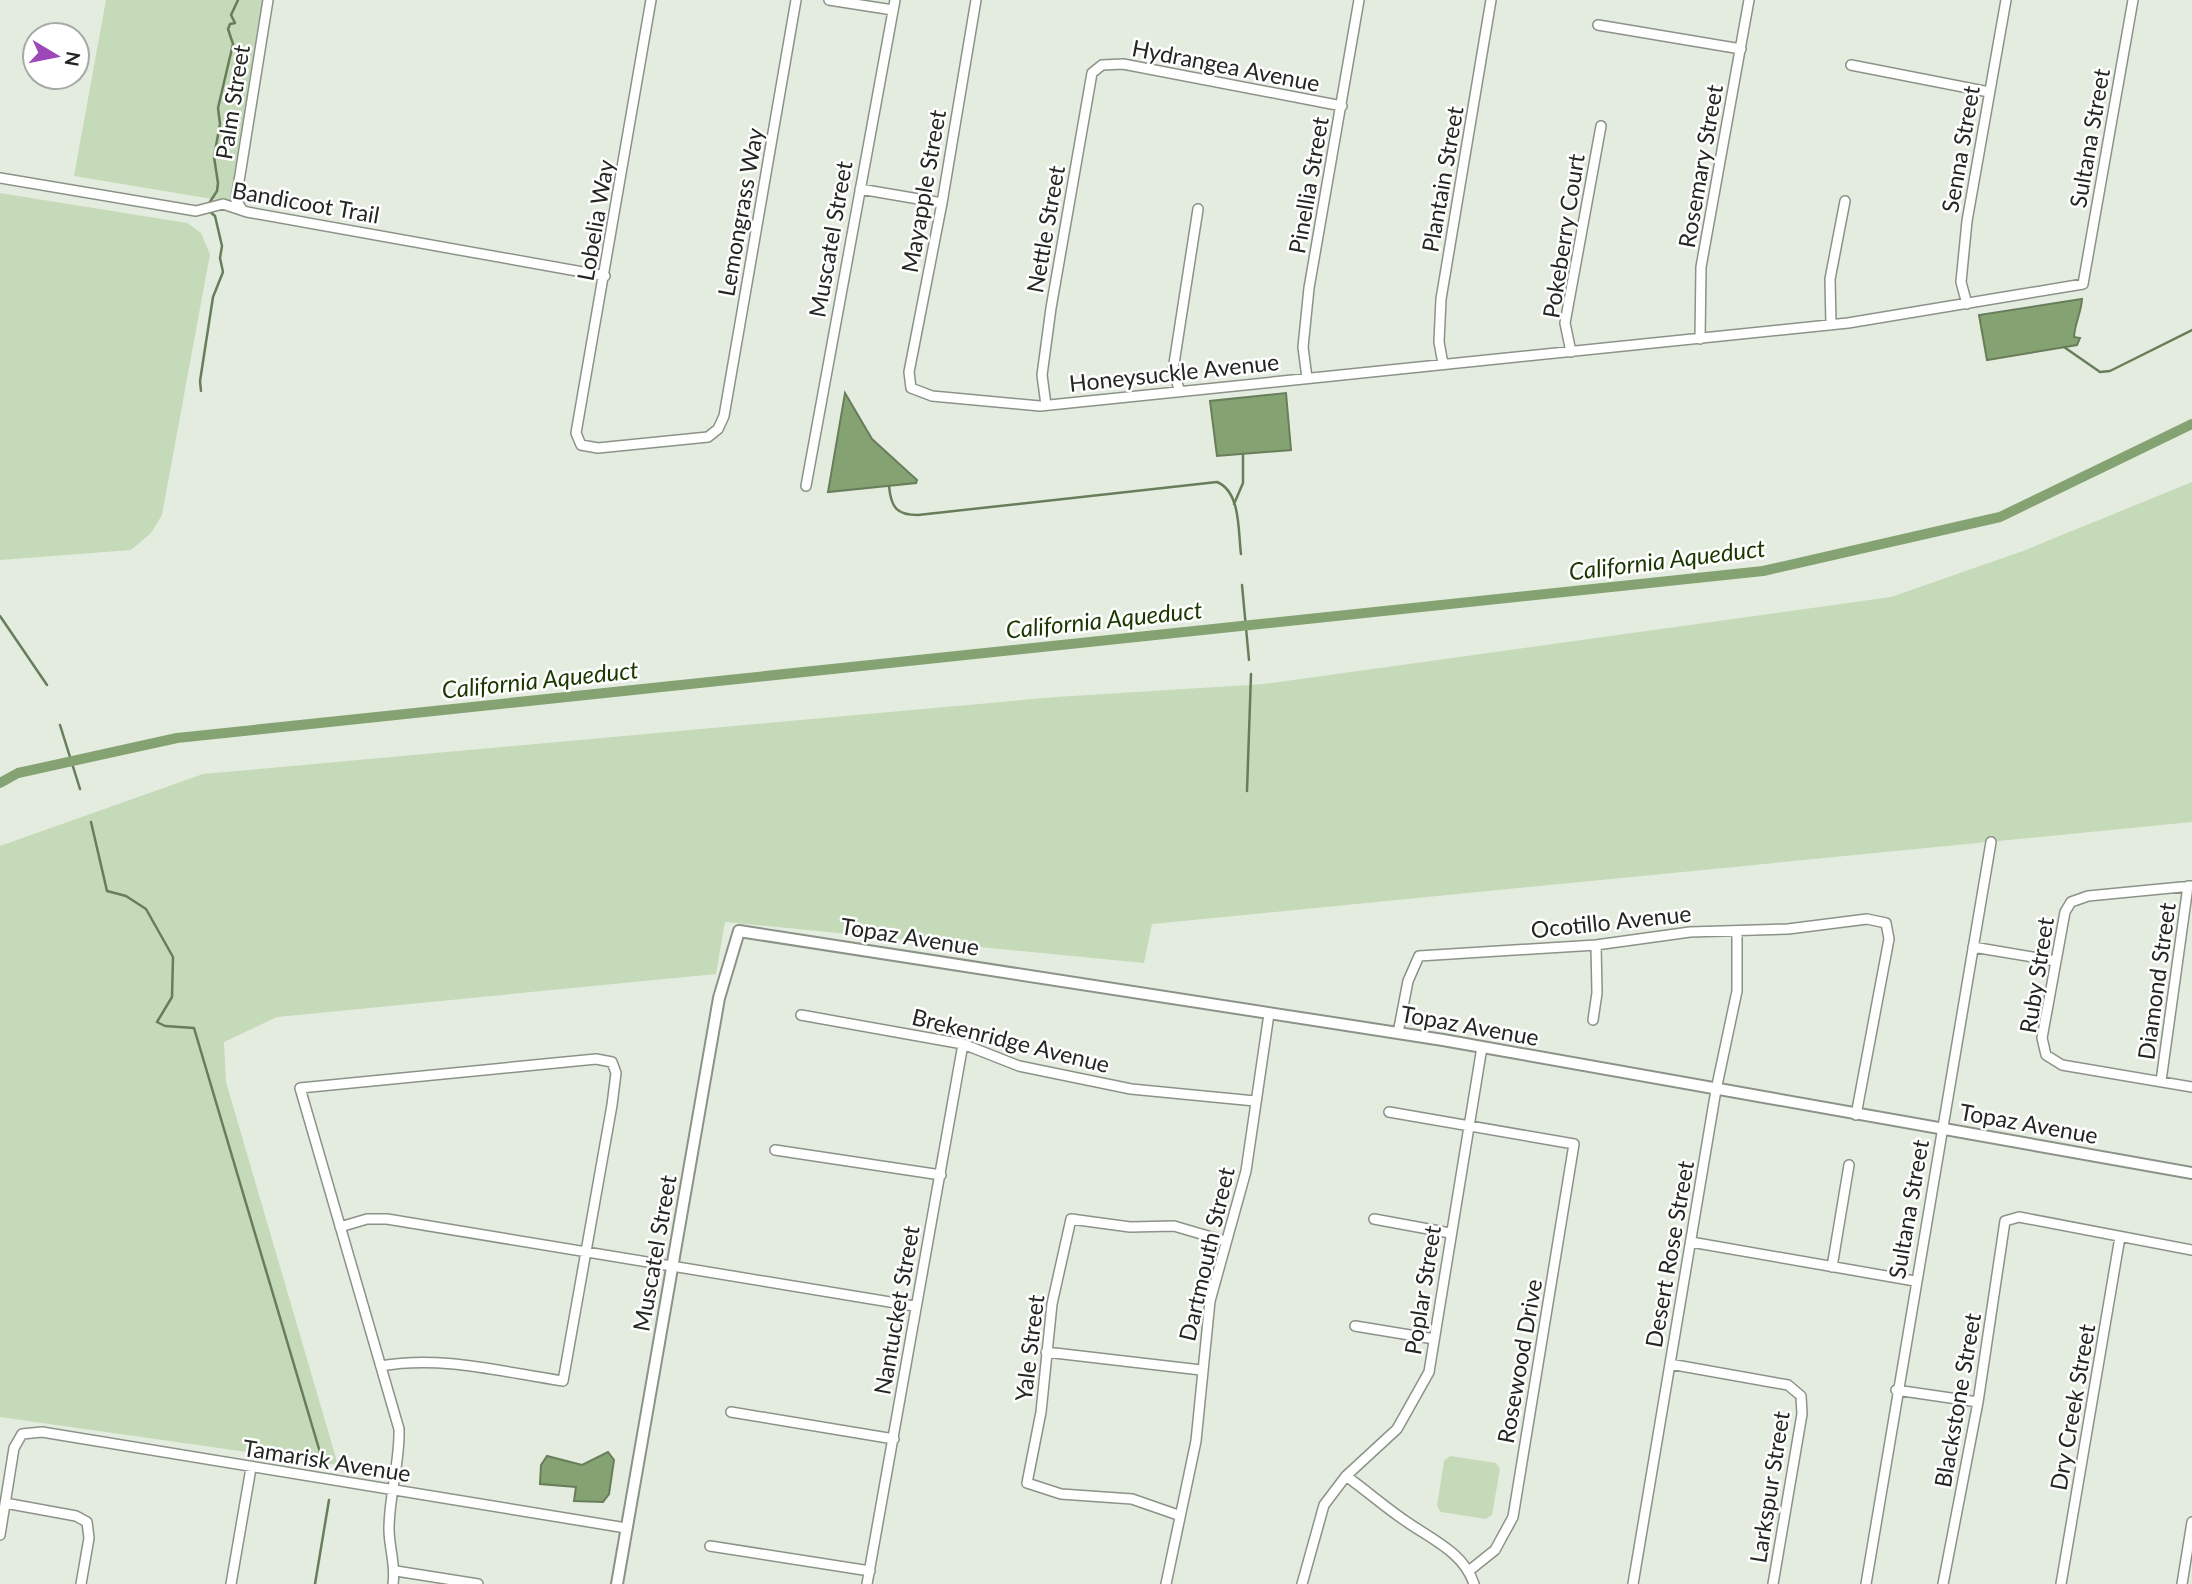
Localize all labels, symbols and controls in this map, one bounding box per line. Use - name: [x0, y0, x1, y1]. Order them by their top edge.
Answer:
- north arrow: [21, 21, 91, 91]
- street label: Hydrangea Avenue: [1130, 33, 1322, 97]
- street label: Palm Street: [209, 42, 255, 161]
- text: N: [61, 50, 86, 68]
- street label: Sultana Street: [2063, 65, 2115, 210]
- street label: Rosemary Street: [1672, 81, 1728, 250]
- street label: Senna Street: [1935, 83, 1985, 215]
- street label: Plantain Street: [1415, 103, 1469, 254]
- street label: Mayapple Street: [895, 107, 951, 275]
- street label: Pinellia Street: [1282, 114, 1334, 256]
- street label: Lemongrass Way: [711, 125, 769, 298]
- street label: Pokeberry Court: [1536, 151, 1590, 320]
- street label: Lobelia Way: [571, 157, 619, 283]
- street label: Muscatel Street: [802, 158, 858, 319]
- street label: Nettle Street: [1020, 162, 1070, 295]
- street label: Bandicoot Trail: [230, 175, 382, 229]
- street label: Honeysuckle Avenue: [1068, 347, 1280, 397]
- water label: California Aqueduct: [1567, 533, 1767, 585]
- water label: California Aqueduct: [1004, 594, 1204, 644]
- water label: California Aqueduct: [440, 654, 640, 704]
- street label: Ocotillo Avenue: [1529, 899, 1693, 943]
- street label: Diamond Street: [2131, 900, 2181, 1061]
- street label: Topaz Avenue: [839, 911, 981, 961]
- street label: Ruby Street: [2013, 914, 2059, 1035]
- street label: Topaz Avenue: [1399, 999, 1541, 1051]
- street label: Brekenridge Avenue: [909, 1002, 1113, 1078]
- street label: Topaz Avenue: [1958, 1097, 2100, 1149]
- street label: Sultana Street: [1882, 1136, 1934, 1281]
- street label: Desert Rose Street: [1639, 1158, 1699, 1350]
- street label: Dartmouth Street: [1172, 1164, 1240, 1344]
- street label: Muscatel Street: [626, 1172, 682, 1333]
- street label: Nantucket Street: [867, 1223, 925, 1397]
- street label: Poplar Street: [1398, 1223, 1446, 1357]
- street label: Rosewood Drive: [1491, 1277, 1547, 1445]
- street label: Yale Street: [1009, 1292, 1050, 1403]
- street label: Blackstone Street: [1928, 1310, 1986, 1489]
- street label: Dry Creek Street: [2044, 1321, 2101, 1492]
- street label: Larkspur Street: [1743, 1408, 1795, 1565]
- street label: Tamarisk Avenue: [241, 1433, 413, 1487]

